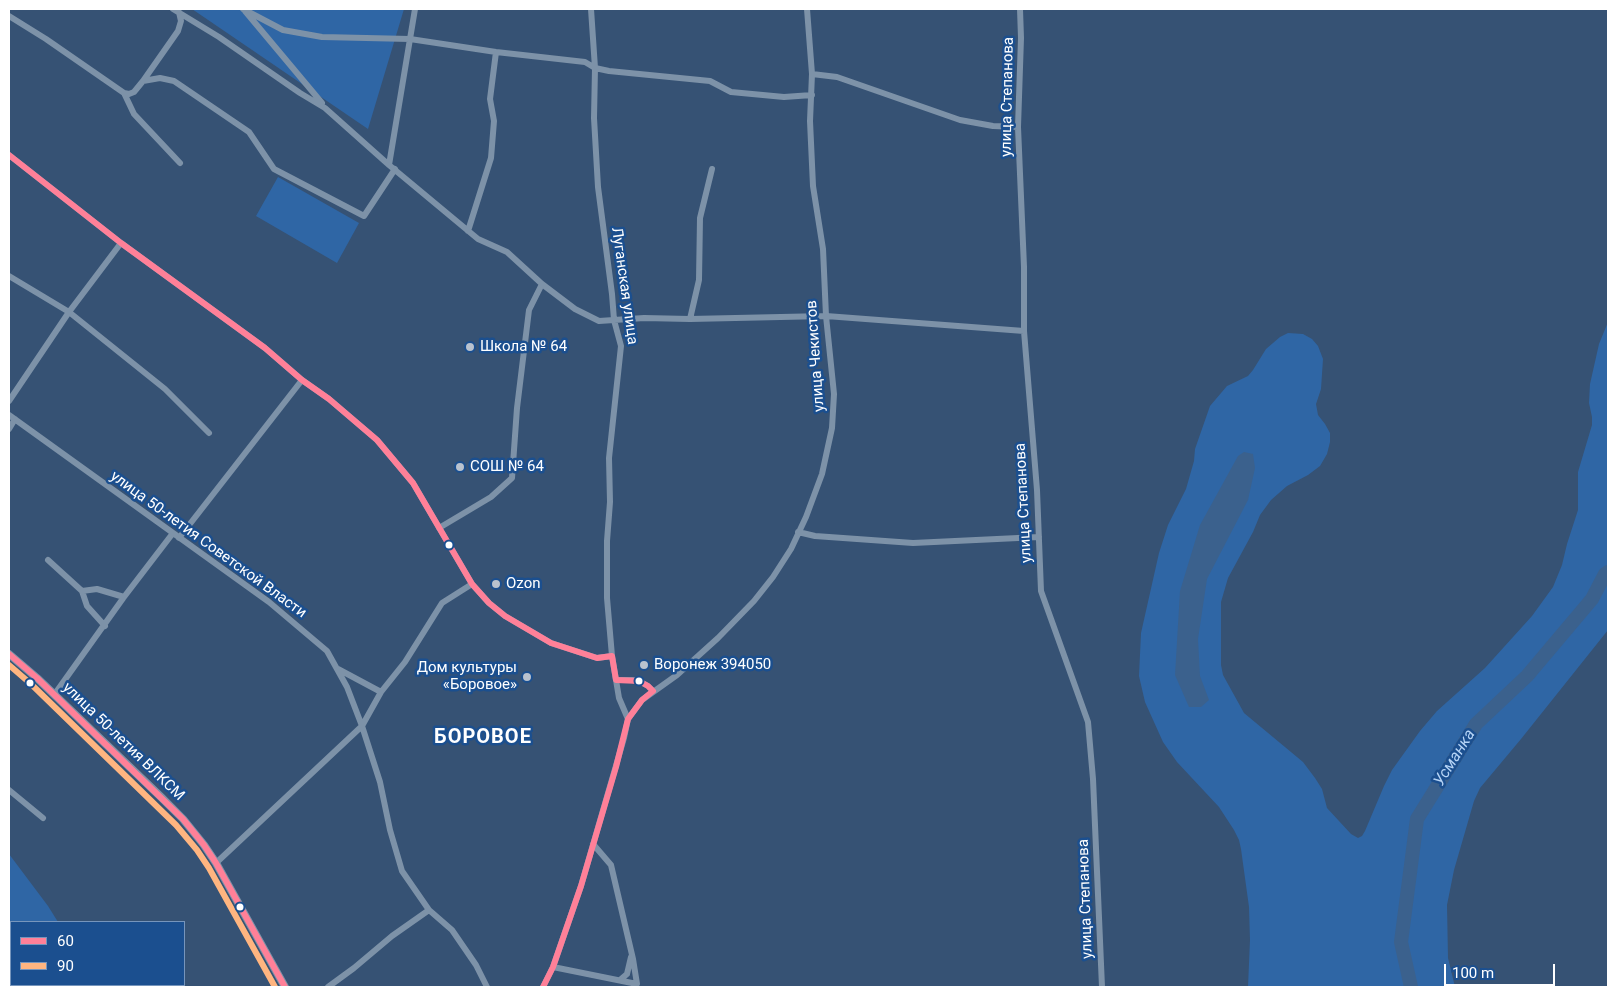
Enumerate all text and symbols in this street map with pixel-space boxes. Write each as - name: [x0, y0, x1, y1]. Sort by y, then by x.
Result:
- street label: улица Степанова: [998, 37, 1018, 157]
- street label: Луганская улица: [607, 226, 641, 346]
- street label: улица Чекистов: [803, 300, 829, 412]
- place label: Школа № 64: [480, 338, 567, 356]
- marker: Школа № 64: [464, 341, 476, 353]
- street label: улица Степанова: [1012, 443, 1036, 563]
- place label: СОШ № 64: [470, 458, 544, 476]
- marker: СОШ № 64: [454, 461, 466, 473]
- street label: улица 50-летия Советской Власти: [106, 468, 310, 622]
- unlabelled marker: [444, 540, 454, 550]
- place label: Ozon: [506, 575, 540, 593]
- marker: Ozon: [490, 578, 502, 590]
- place label: Воронеж 394050: [654, 656, 771, 674]
- place label: Дом культуры «Боровое»: [417, 659, 517, 694]
- marker: Воронеж 394050: [638, 659, 650, 671]
- marker: Дом культуры «Боровое»: [521, 671, 533, 683]
- unlabelled marker: [634, 676, 644, 686]
- unlabelled marker: [25, 678, 35, 688]
- street label: улица 50-летия ВЛКСМ: [58, 679, 188, 805]
- district label: БОРОВОЕ: [433, 726, 533, 750]
- water label: Усманка: [1430, 726, 1480, 790]
- street label: улица Степанова: [1075, 839, 1097, 959]
- unlabelled marker: [235, 902, 245, 912]
- legend: [10, 921, 185, 986]
- text: 60: [57, 932, 74, 950]
- scale bar: [1447, 954, 1558, 986]
- text: 90: [57, 957, 74, 975]
- text: 100 m: [1452, 964, 1494, 982]

